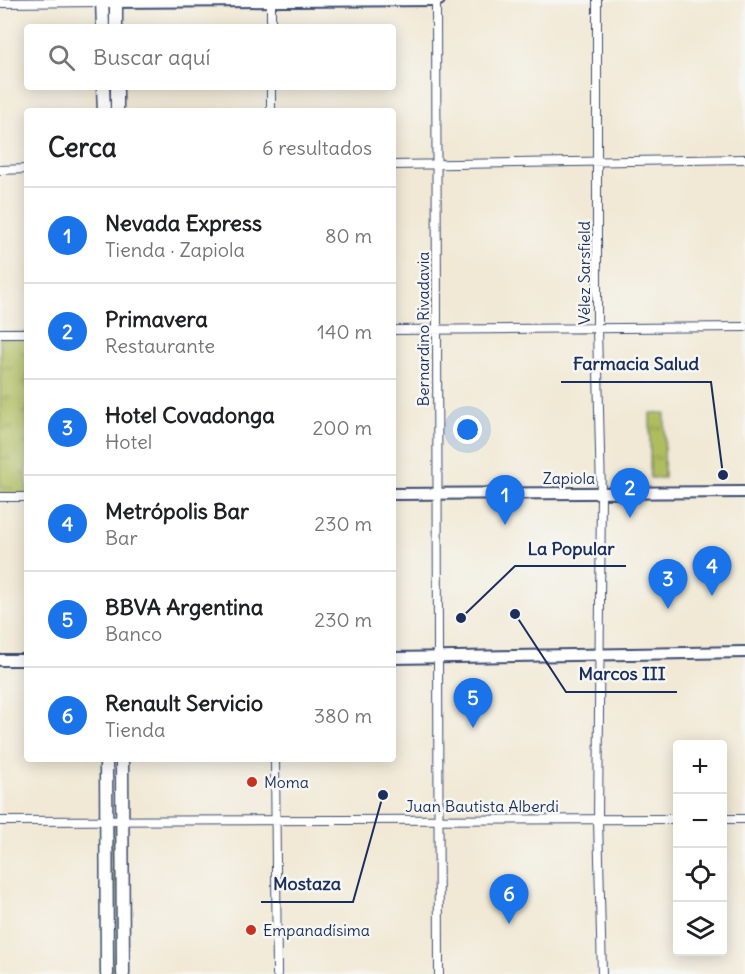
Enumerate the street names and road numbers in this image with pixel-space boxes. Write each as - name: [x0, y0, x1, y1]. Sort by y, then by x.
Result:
- street label: Vélez Sarsfield: [574, 221, 594, 325]
- street label: Bernardino Rivadavia: [413, 252, 433, 406]
- street label: Zapiola: [543, 468, 595, 488]
- street label: Juan Bautista Alberdi: [405, 796, 559, 816]

